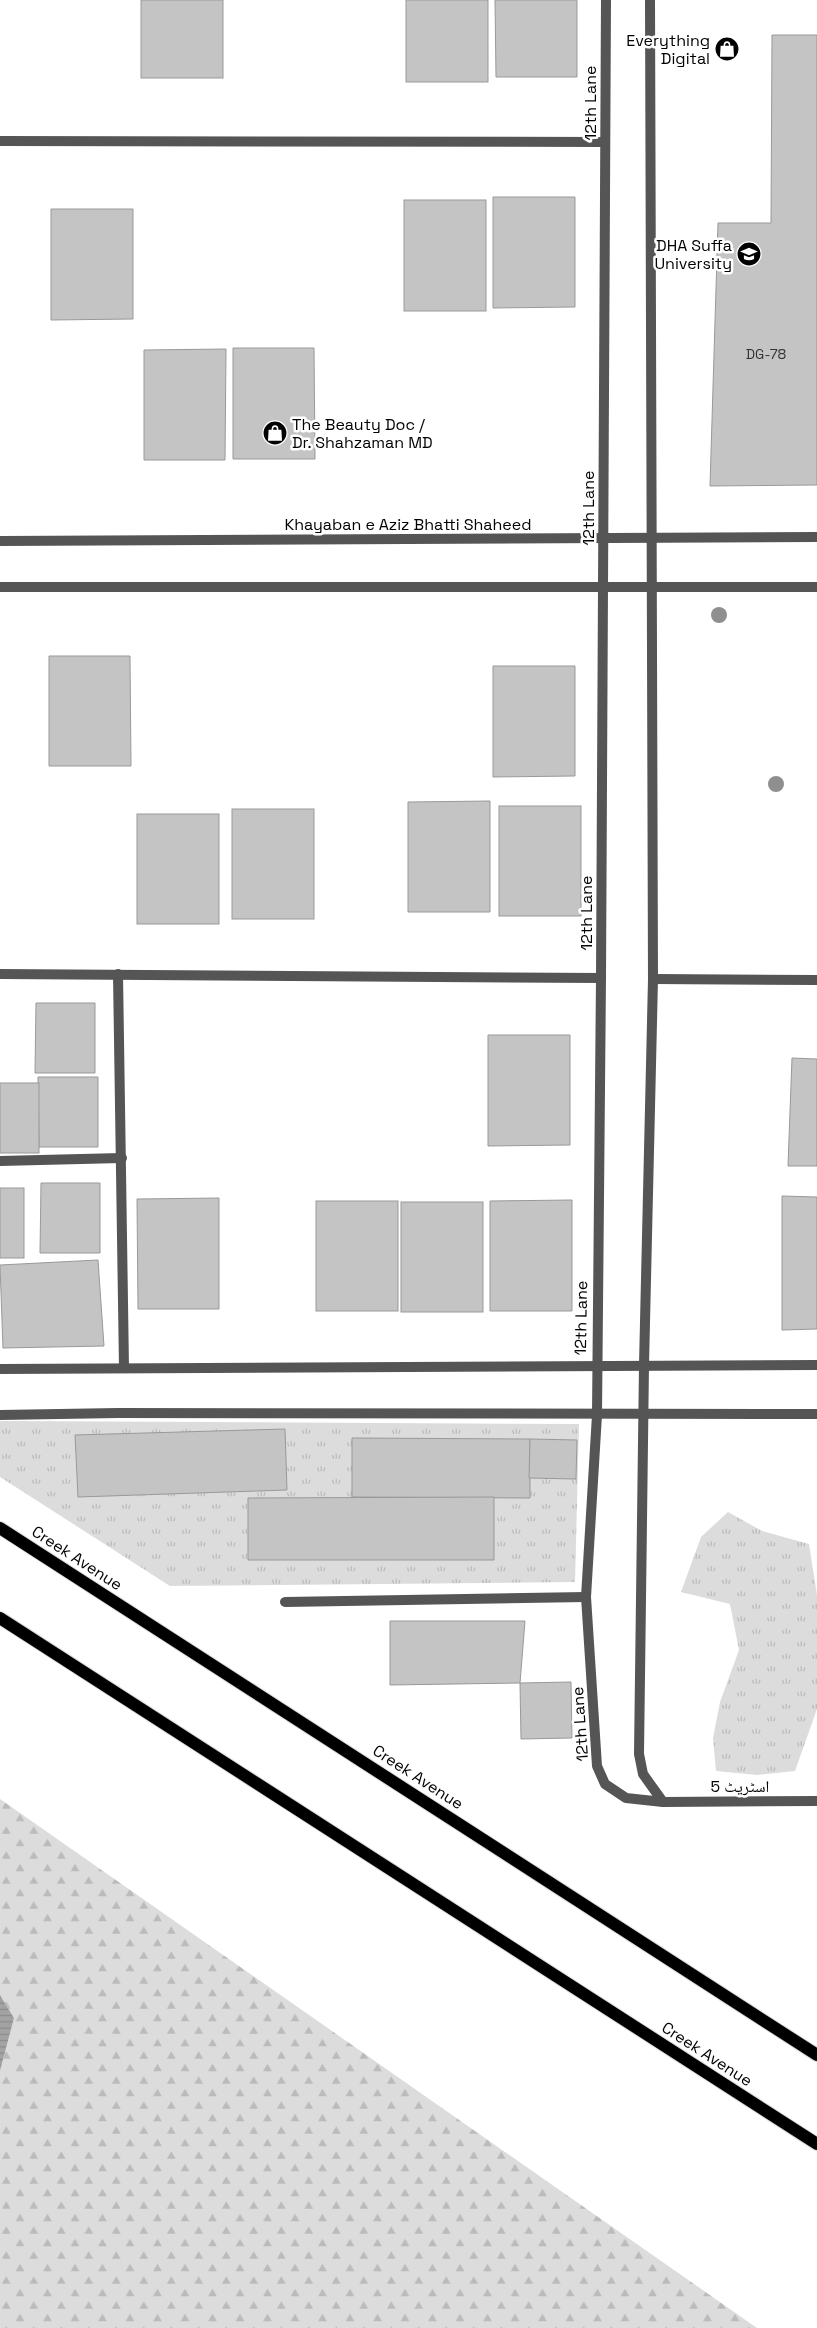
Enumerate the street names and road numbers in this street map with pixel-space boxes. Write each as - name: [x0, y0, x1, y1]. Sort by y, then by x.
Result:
- street label: 12th Lane: [580, 66, 601, 140]
- street label: 12th Lane: [578, 471, 599, 545]
- street label: Khayaban e Aziz Bhatti Shaheed: [284, 514, 532, 535]
- street label: 12th Lane: [576, 876, 597, 950]
- street label: 12th Lane: [570, 1280, 592, 1356]
- street label: Creek Avenue: [28, 1521, 126, 1595]
- street label: 12th Lane: [567, 1686, 593, 1762]
- street label: Creek Avenue: [369, 1740, 467, 1814]
- street label: اسٹریٹ 5: [711, 1776, 769, 1797]
- street label: Creek Avenue: [658, 2017, 756, 2091]

